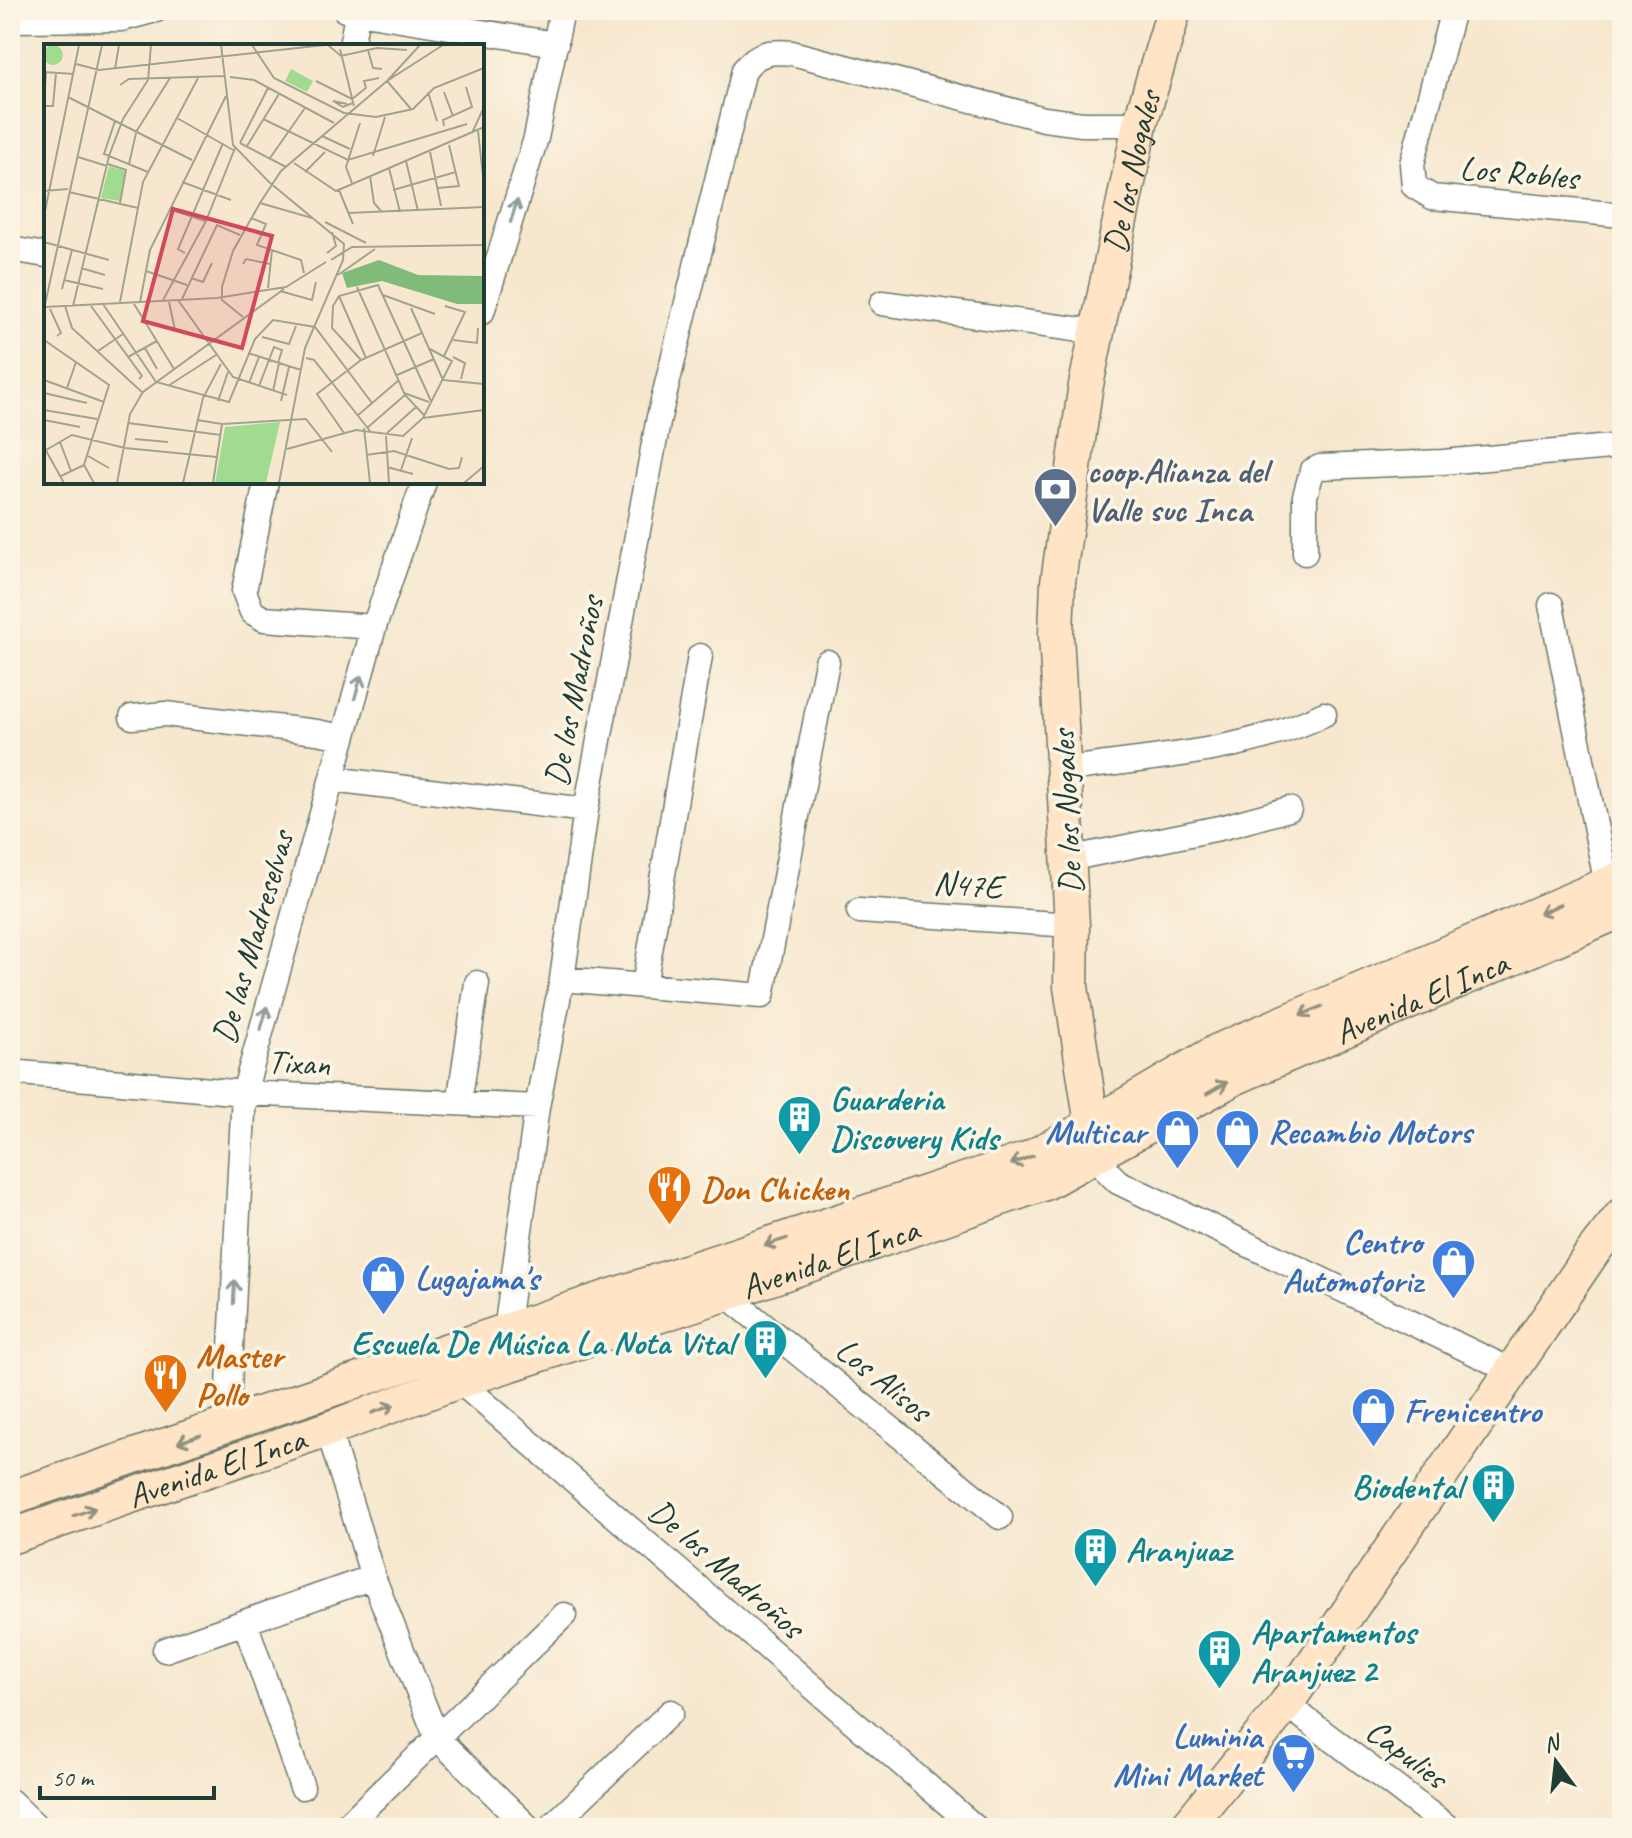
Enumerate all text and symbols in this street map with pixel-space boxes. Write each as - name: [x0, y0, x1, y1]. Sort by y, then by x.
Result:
- inset map: [44, 44, 484, 484]
- street label: De los Nogales: [1093, 83, 1171, 257]
- street label: Los Robles: [1458, 146, 1583, 199]
- one-way arrow: [507, 198, 522, 223]
- place label: coop.Alianza del Valle suc Inca: [1087, 449, 1273, 531]
- bank icon: coop.Alianza del Valle suc Inca: [1032, 466, 1080, 529]
- street label: De los Madroños: [534, 590, 614, 789]
- one-way arrow: [351, 674, 366, 700]
- street label: De los Nogales: [1041, 726, 1092, 895]
- street label: De las Madreselvas: [202, 824, 304, 1048]
- street label: N47E: [932, 861, 1008, 909]
- one-way arrow: [1538, 903, 1563, 918]
- street label: Avenida El Inca: [1328, 940, 1517, 1054]
- one-way arrow: [257, 1005, 272, 1031]
- one-way arrow: [1299, 1005, 1324, 1020]
- street label: Tixan: [267, 1039, 332, 1086]
- place label: Guarderia Discovery Kids: [830, 1077, 1001, 1159]
- one-way arrow: [1205, 1080, 1228, 1096]
- building icon: Guarderia Discovery Kids: [775, 1094, 823, 1157]
- shop icon: Multicar: [1153, 1107, 1201, 1170]
- shop icon: Recambio Motors: [1213, 1107, 1261, 1170]
- place label: Multicar: [1045, 1110, 1150, 1153]
- place label: Recambio Motors: [1268, 1110, 1475, 1153]
- one-way arrow: [1010, 1154, 1035, 1168]
- restaurant icon: Don Chicken: [646, 1164, 694, 1227]
- place label: Don Chicken: [701, 1167, 851, 1210]
- street label: Avenida El Inca: [735, 1207, 926, 1309]
- place label: Centro Automotoriz: [1283, 1220, 1426, 1302]
- one-way arrow: [763, 1236, 788, 1251]
- shop icon: Centro Automotoriz: [1429, 1237, 1477, 1300]
- shop icon: Lugajama's: [360, 1253, 408, 1316]
- place label: Lugajama's: [415, 1256, 542, 1299]
- one-way arrow: [226, 1279, 241, 1306]
- building icon: Escuela De Música La Nota Vital: [741, 1318, 789, 1381]
- place label: Escuela De Música La Nota Vital: [351, 1321, 740, 1364]
- street label: Los Alisos: [827, 1328, 943, 1433]
- place label: Master Pollo: [196, 1334, 286, 1416]
- restaurant icon: Master Pollo: [141, 1351, 189, 1414]
- shop icon: Frenicentro: [1349, 1386, 1397, 1449]
- place label: Frenicentro: [1404, 1389, 1544, 1432]
- one-way arrow: [370, 1401, 395, 1415]
- street label: Avenida El Inca: [122, 1417, 313, 1517]
- one-way arrow: [176, 1432, 201, 1447]
- building icon: Biodental: [1469, 1462, 1517, 1525]
- place label: Biodental: [1352, 1465, 1469, 1508]
- street label: De los Madroños: [640, 1489, 816, 1650]
- one-way arrow: [71, 1503, 96, 1518]
- building icon: Aranjuaz: [1071, 1525, 1119, 1588]
- place label: Aranjuaz: [1126, 1528, 1234, 1571]
- place label: Apartamentos Aranjuez 2: [1251, 1610, 1419, 1692]
- building icon: Apartamentos Aranjuez 2: [1196, 1627, 1244, 1690]
- street label: Capulies: [1357, 1709, 1459, 1800]
- place label: Luminia Mini Market: [1113, 1714, 1266, 1796]
- north arrow: [1516, 1722, 1596, 1802]
- text: N: [1541, 1727, 1565, 1759]
- supermarket icon: Luminia Mini Market: [1269, 1731, 1317, 1794]
- scale bar: [40, 1750, 214, 1800]
- text: 50 m: [52, 1763, 95, 1793]

